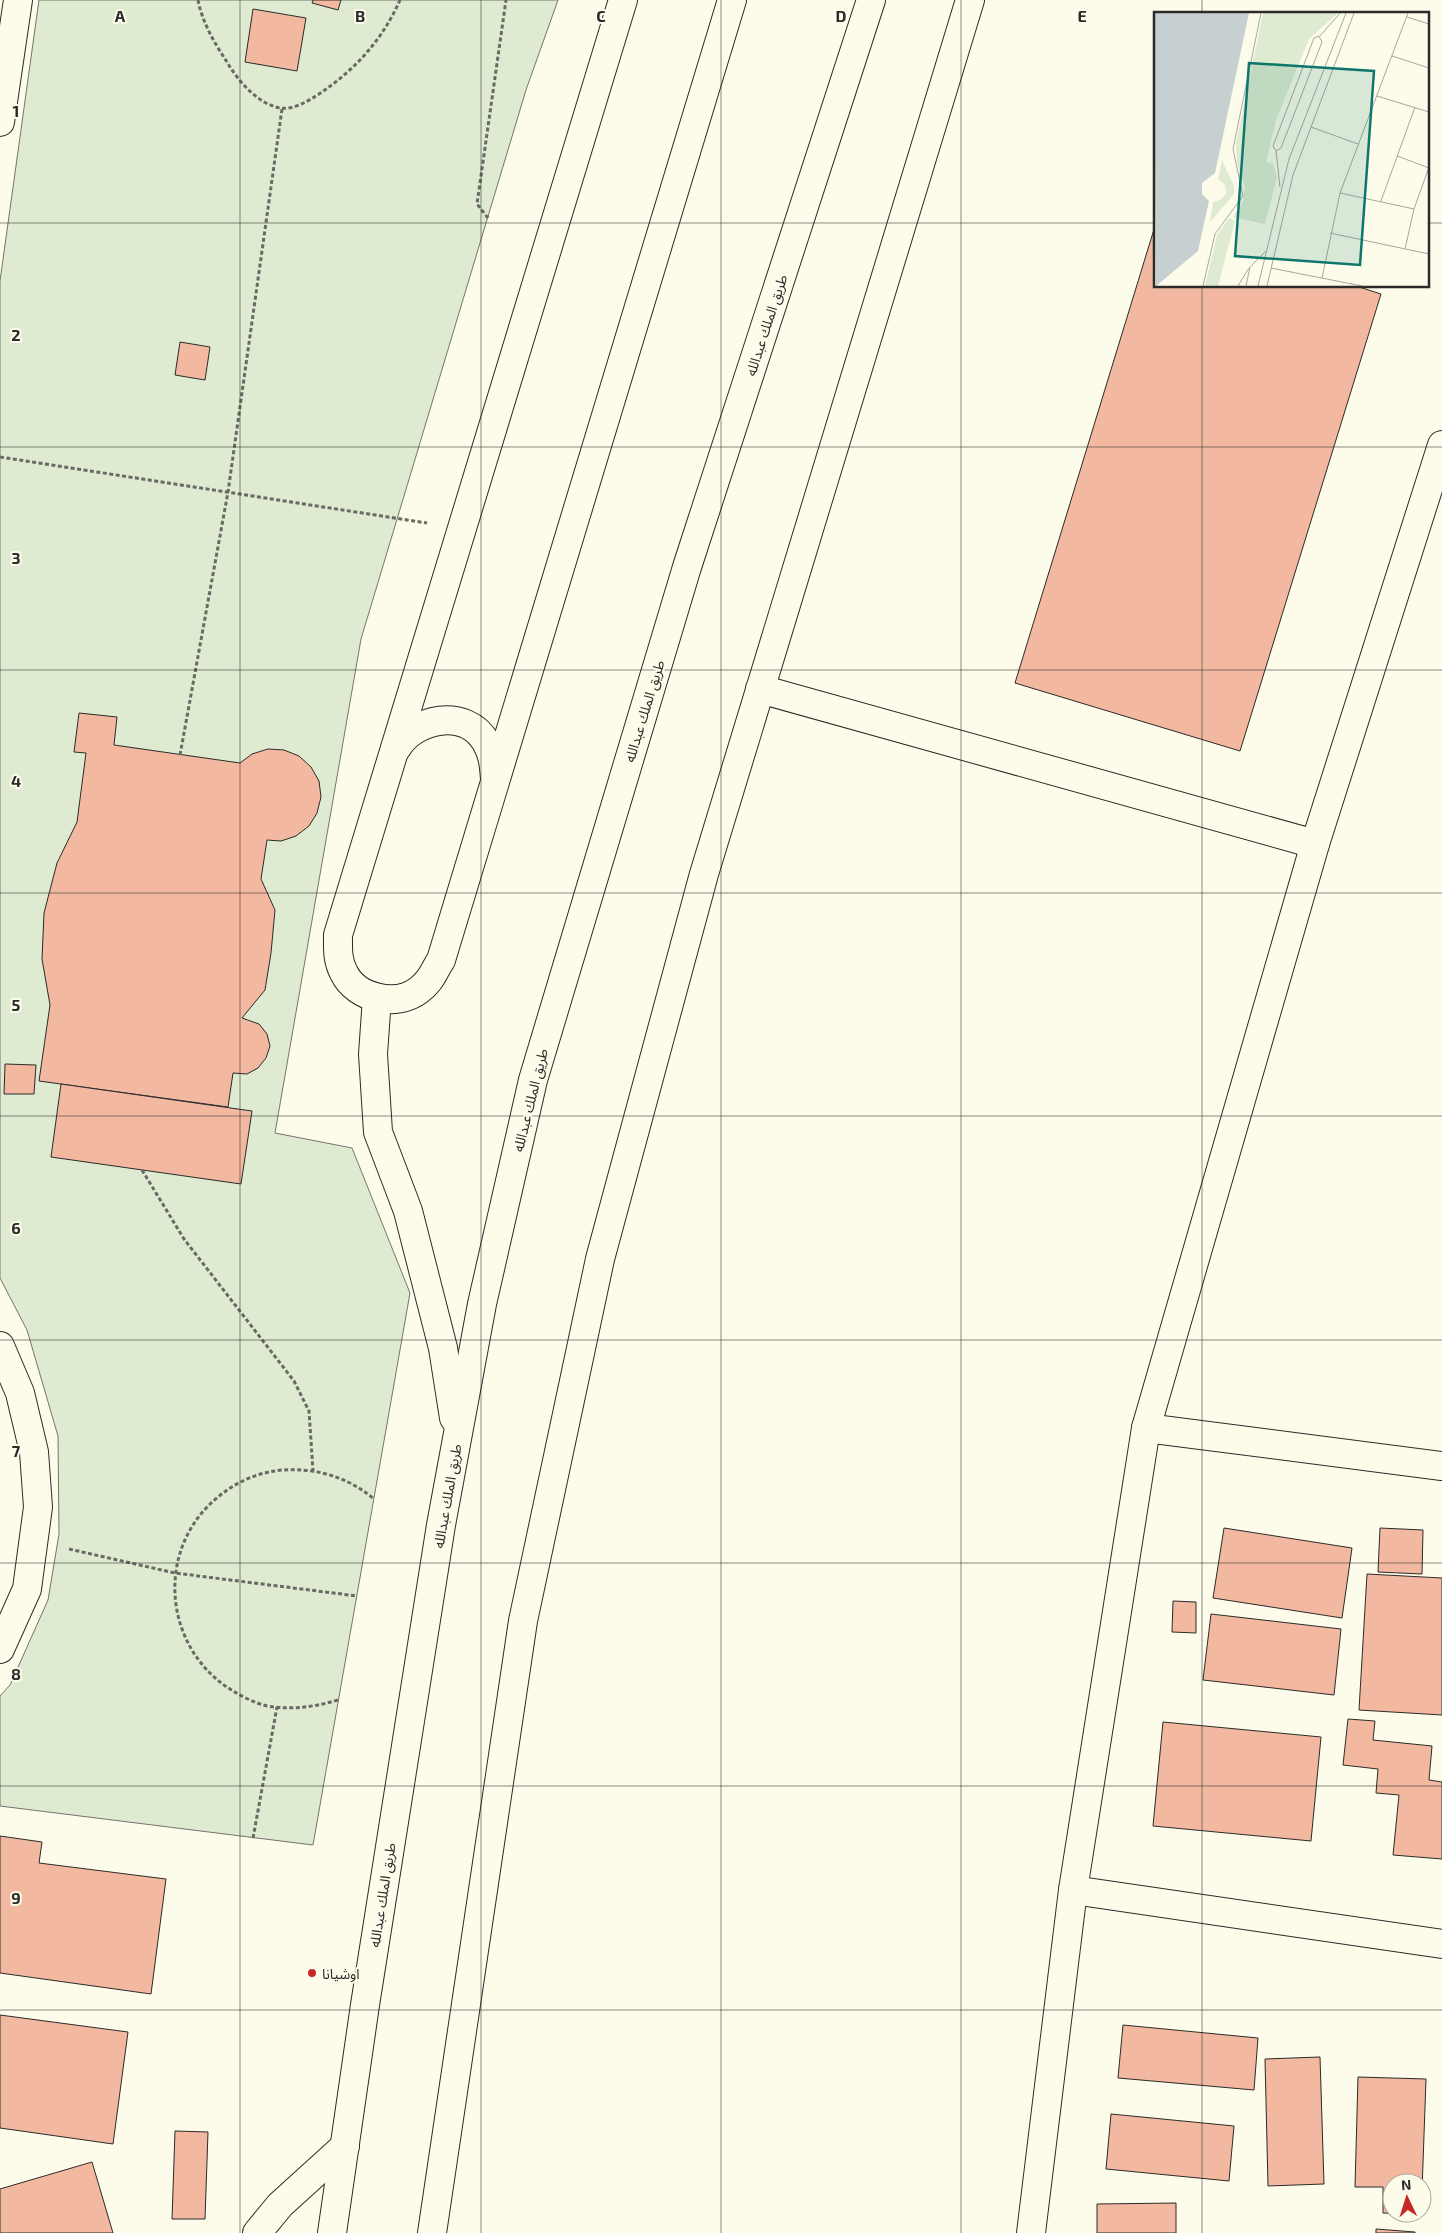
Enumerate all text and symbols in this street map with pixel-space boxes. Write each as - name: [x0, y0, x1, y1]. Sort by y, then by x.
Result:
- text: A: [115, 6, 126, 25]
- text: B: [355, 6, 365, 25]
- text: C: [596, 6, 606, 25]
- text: D: [836, 6, 847, 25]
- text: E: [1077, 6, 1087, 25]
- inset map: [1154, 12, 1430, 288]
- text: 1: [13, 101, 19, 120]
- street label: طريق الملك عبدالله: [742, 272, 792, 379]
- text: 2: [11, 325, 21, 344]
- text: 3: [11, 548, 21, 567]
- street label: طريق الملك عبدالله: [620, 658, 670, 765]
- text: 4: [11, 771, 21, 790]
- text: 5: [12, 995, 21, 1014]
- street label: طريق الملك عبدالله: [509, 1047, 553, 1154]
- text: 6: [11, 1218, 21, 1237]
- text: 7: [12, 1441, 21, 1460]
- street label: طريق الملك عبدالله: [429, 1442, 467, 1550]
- text: 8: [11, 1664, 21, 1683]
- street label: طريق الملك عبدالله: [365, 1841, 401, 1949]
- text: 9: [11, 1888, 21, 1907]
- place label: اوشيانا: [322, 1965, 360, 1983]
- marker: اوشيانا: [306, 1967, 318, 1979]
- north arrow: [1382, 2173, 1432, 2223]
- text: N: [1400, 2176, 1412, 2193]

